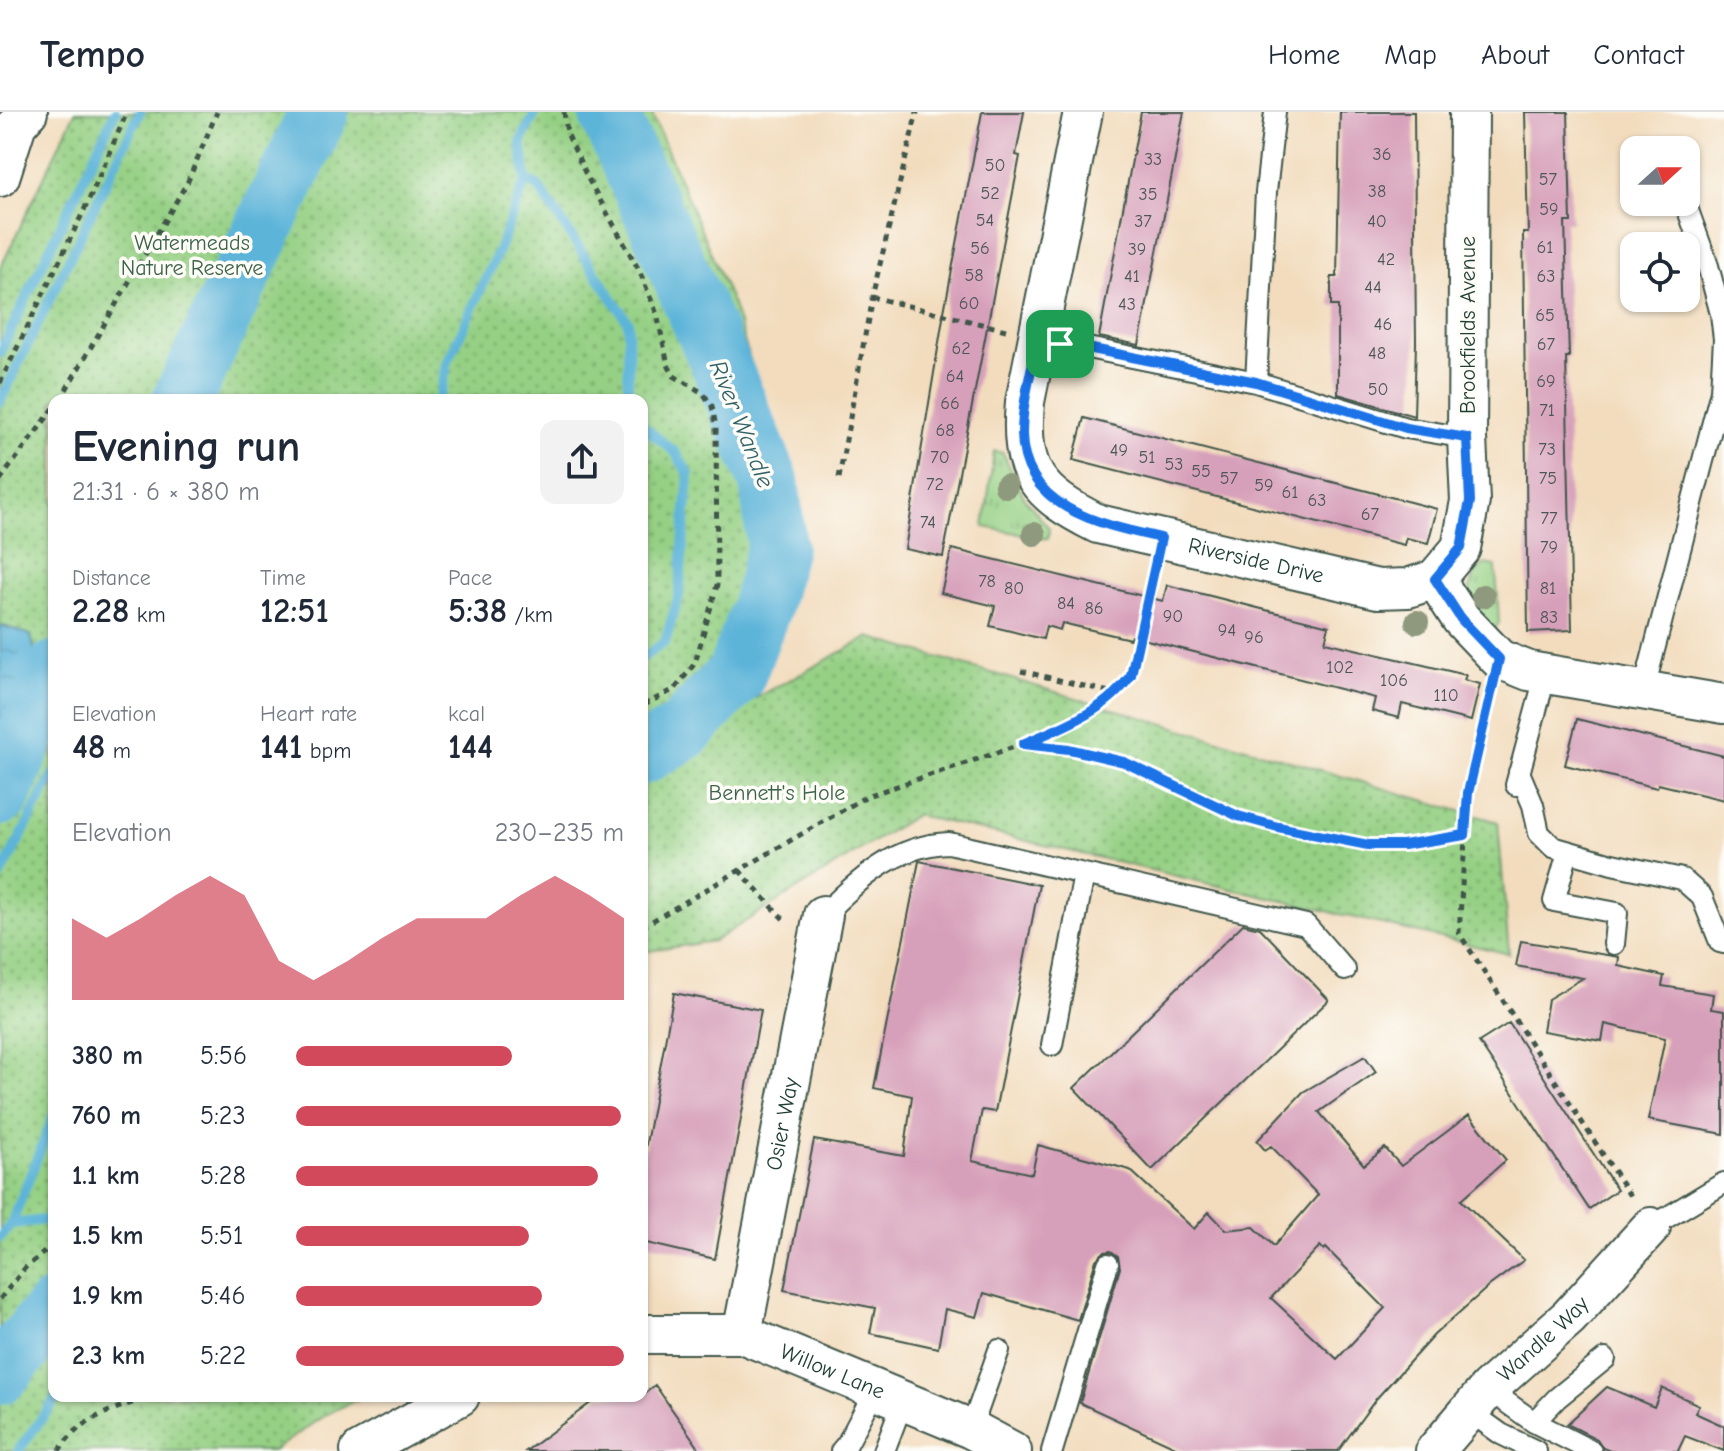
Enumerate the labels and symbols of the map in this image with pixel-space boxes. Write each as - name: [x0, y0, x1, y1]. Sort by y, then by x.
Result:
- north arrow: [1620, 136, 1700, 216]
- house number: 36: [1373, 144, 1391, 165]
- house number: 33: [1144, 149, 1162, 170]
- house number: 50: [985, 155, 1005, 176]
- house number: 57: [1539, 169, 1558, 190]
- house number: 38: [1368, 181, 1386, 202]
- house number: 52: [980, 183, 1000, 204]
- house number: 35: [1139, 184, 1157, 205]
- house number: 59: [1539, 199, 1559, 220]
- house number: 54: [976, 210, 994, 231]
- house number: 37: [1134, 211, 1152, 232]
- house number: 40: [1367, 211, 1387, 232]
- park label: Watermeads Nature Reserve: [121, 230, 263, 281]
- street label: Brookfields Avenue: [1455, 236, 1481, 414]
- house number: 61: [1537, 237, 1553, 258]
- house number: 56: [970, 238, 990, 259]
- house number: 39: [1128, 239, 1146, 260]
- house number: 42: [1377, 249, 1395, 270]
- house number: 58: [964, 265, 984, 286]
- house number: 41: [1124, 266, 1140, 287]
- house number: 63: [1537, 266, 1555, 287]
- house number: 44: [1364, 277, 1382, 298]
- house number: 60: [959, 293, 979, 314]
- house number: 43: [1118, 294, 1136, 315]
- house number: 65: [1535, 305, 1555, 326]
- pin: [1026, 310, 1094, 378]
- house number: 46: [1374, 314, 1392, 335]
- house number: 67: [1537, 334, 1556, 355]
- house number: 62: [951, 338, 971, 359]
- house number: 48: [1368, 343, 1386, 364]
- water label: River Wandle: [704, 356, 780, 492]
- house number: 64: [946, 366, 964, 387]
- house number: 69: [1536, 371, 1556, 392]
- house number: 50: [1368, 379, 1388, 400]
- house number: 66: [940, 393, 960, 414]
- house number: 71: [1539, 400, 1555, 421]
- house number: 68: [935, 420, 955, 441]
- house number: 73: [1538, 439, 1556, 460]
- house number: 49: [1110, 440, 1128, 461]
- house number: 70: [930, 447, 950, 468]
- house number: 51: [1139, 447, 1155, 468]
- house number: 53: [1165, 454, 1183, 475]
- house number: 55: [1191, 461, 1211, 482]
- house number: 57: [1220, 468, 1239, 489]
- house number: 75: [1539, 468, 1557, 489]
- house number: 72: [926, 474, 944, 495]
- house number: 59: [1254, 475, 1274, 496]
- house number: 61: [1282, 482, 1298, 503]
- house number: 63: [1308, 490, 1326, 511]
- house number: 67: [1361, 504, 1380, 525]
- house number: 77: [1540, 508, 1558, 529]
- house number: 74: [920, 512, 936, 533]
- street label: Riverside Drive: [1186, 532, 1326, 589]
- house number: 79: [1540, 537, 1558, 558]
- house number: 78: [978, 571, 996, 592]
- house number: 80: [1004, 578, 1024, 599]
- house number: 81: [1540, 578, 1556, 599]
- house number: 84: [1057, 593, 1075, 614]
- house number: 86: [1084, 598, 1104, 619]
- house number: 90: [1163, 606, 1183, 627]
- house number: 83: [1540, 607, 1558, 628]
- house number: 94: [1218, 620, 1236, 641]
- house number: 96: [1244, 627, 1264, 648]
- house number: 102: [1326, 657, 1354, 678]
- house number: 106: [1380, 670, 1408, 691]
- house number: 110: [1433, 685, 1459, 706]
- park label: Bennett's Hole: [709, 780, 845, 806]
- street label: Osier Way: [761, 1075, 804, 1173]
- street label: Wandle Way: [1492, 1291, 1595, 1387]
- street label: Willow Lane: [776, 1338, 889, 1405]

